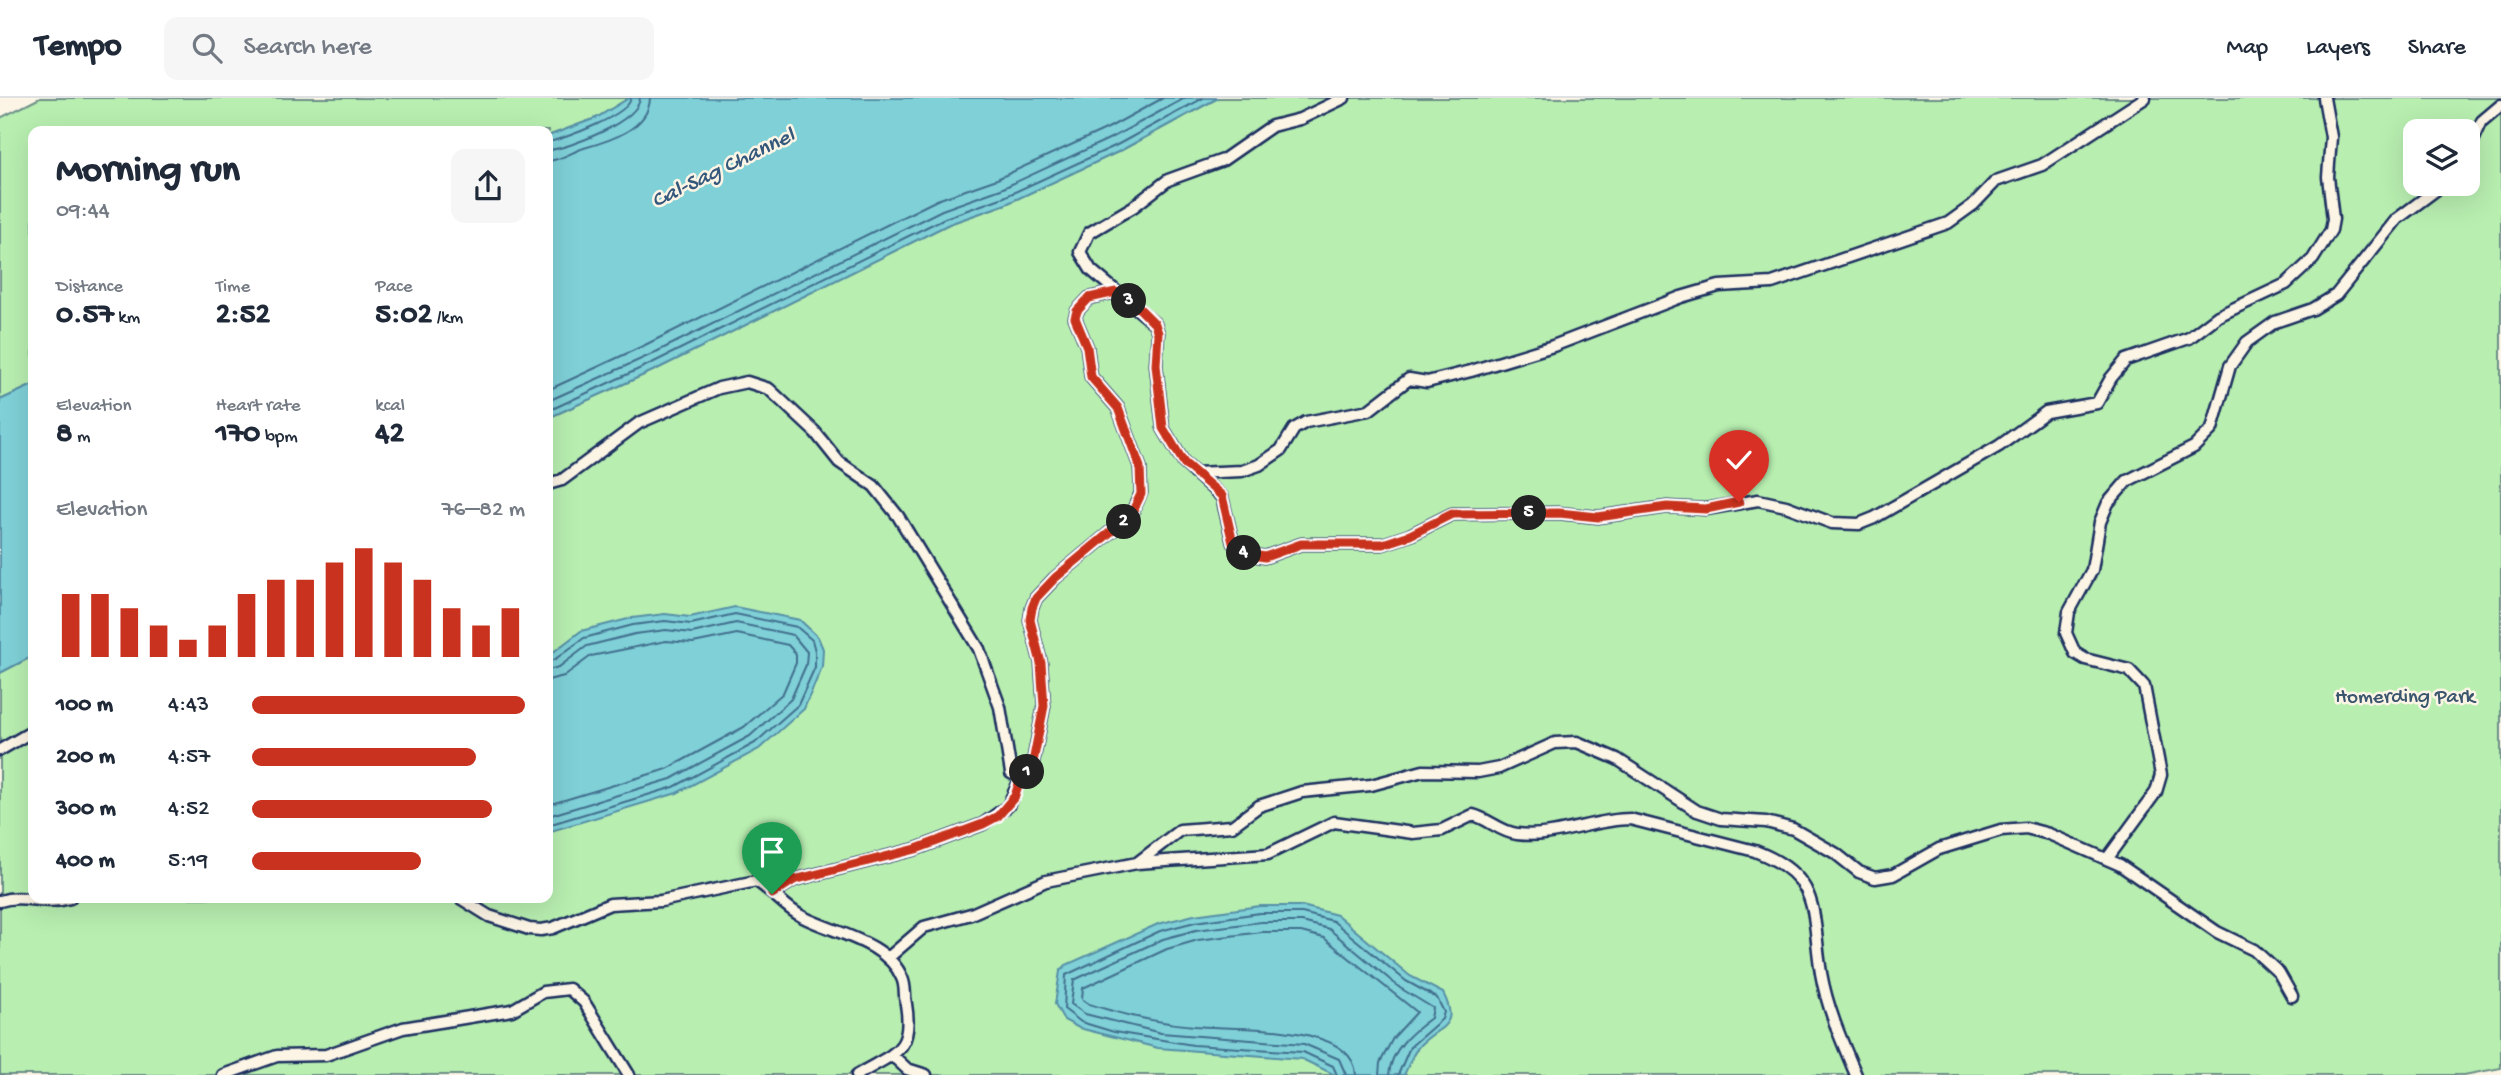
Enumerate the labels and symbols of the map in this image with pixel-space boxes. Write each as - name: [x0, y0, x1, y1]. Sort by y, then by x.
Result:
- water label: Cal-Sag Channel: [648, 122, 801, 215]
- pin: 3: [1112, 284, 1146, 318]
- pin: [1709, 430, 1769, 502]
- pin: 5: [1512, 496, 1546, 530]
- pin: 2: [1106, 504, 1142, 540]
- pin: 4: [1226, 536, 1262, 570]
- park label: Homerding Park: [2335, 686, 2478, 711]
- pin: 1: [1010, 754, 1044, 790]
- pin: [742, 822, 802, 894]

